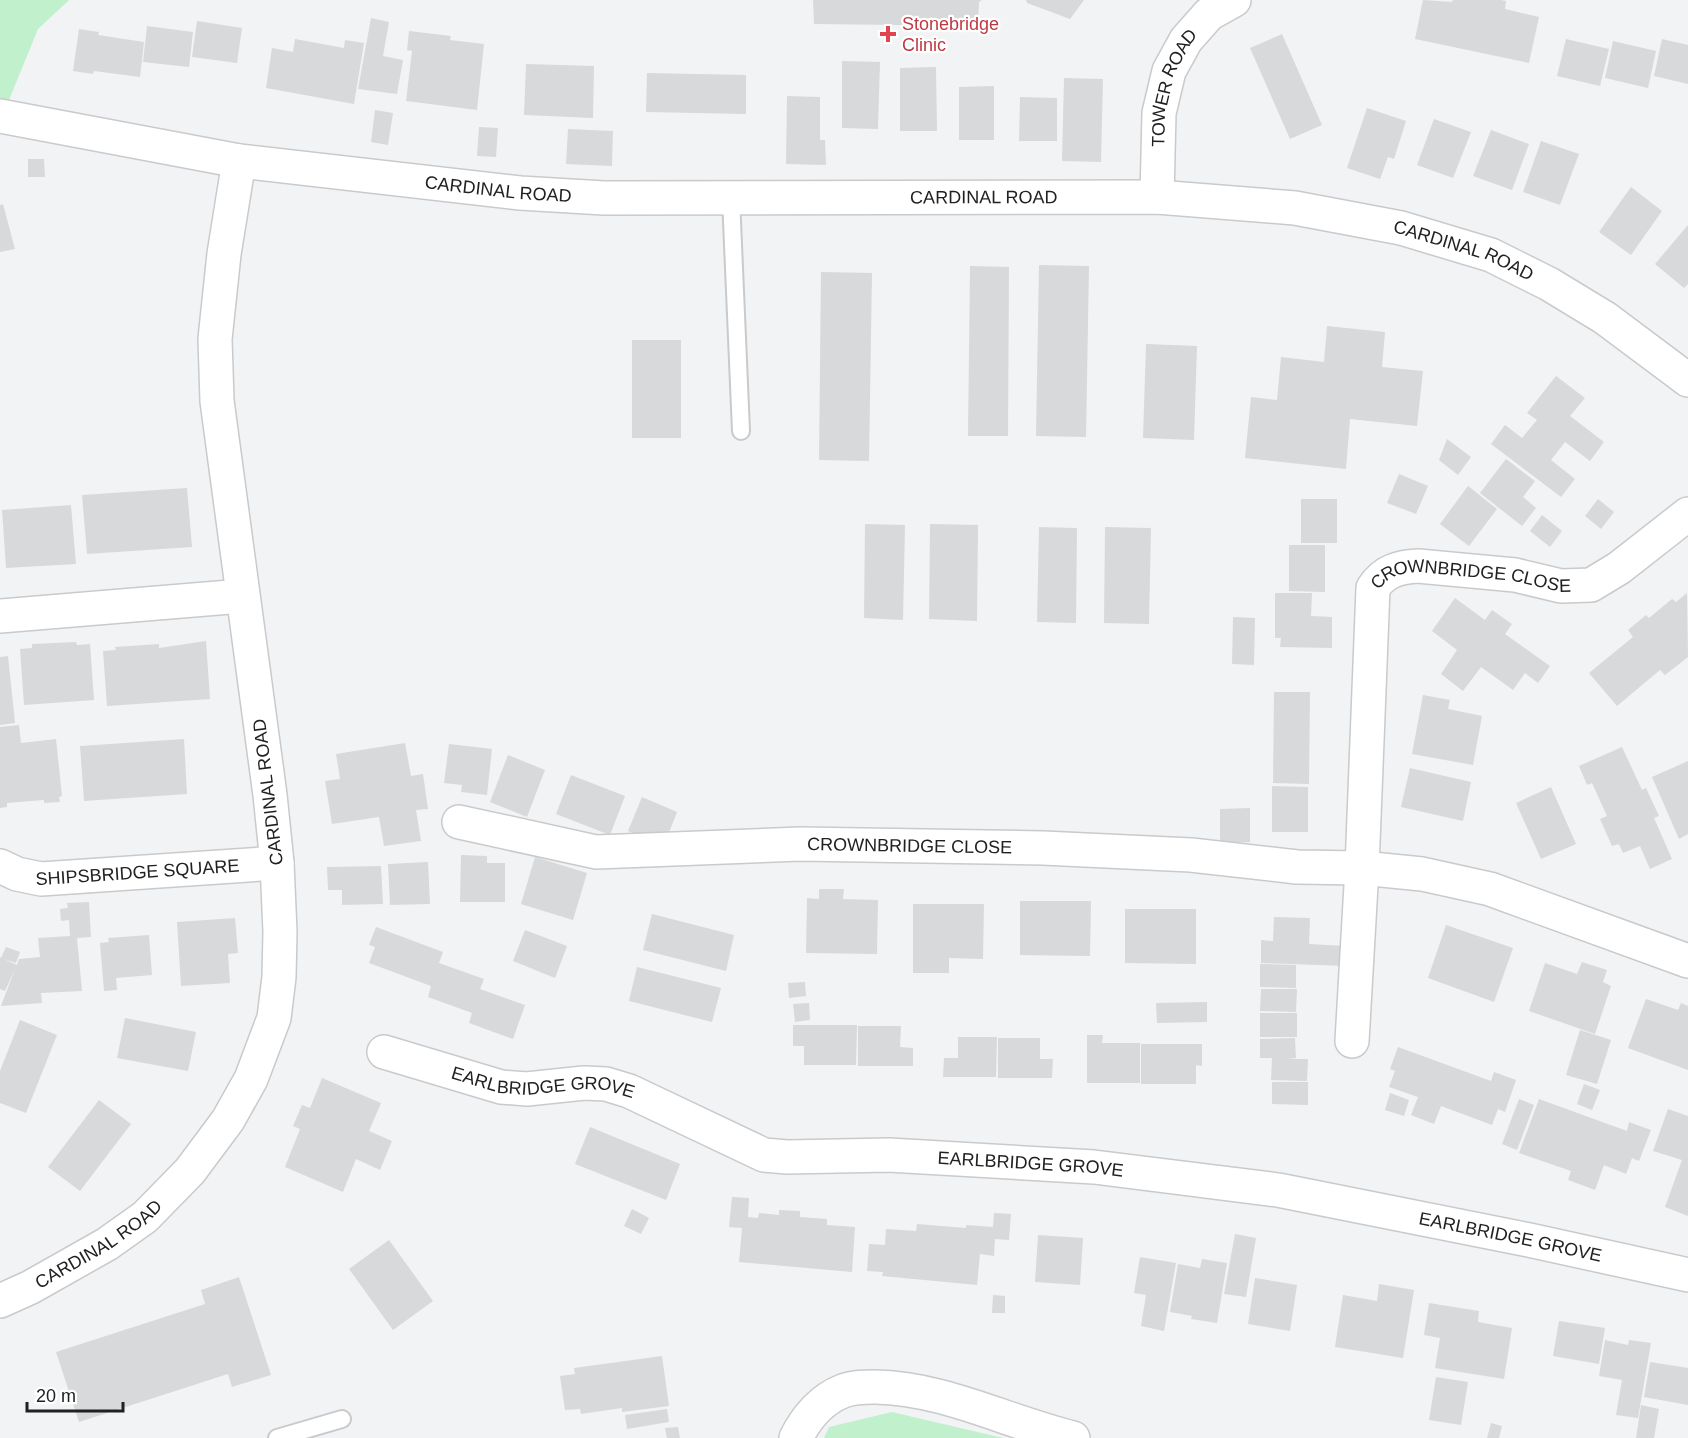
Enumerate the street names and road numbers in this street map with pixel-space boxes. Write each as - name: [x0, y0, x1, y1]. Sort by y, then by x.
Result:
- street label: TOWER ROAD: [1148, 25, 1201, 147]
- street label: CARDINAL ROAD: [424, 172, 572, 206]
- street label: CARDINAL ROAD: [910, 187, 1058, 207]
- street label: CARDINAL ROAD: [1392, 217, 1537, 285]
- street label: CROWNBRIDGE CLOSE: [1366, 556, 1571, 596]
- street label: CARDINAL ROAD: [249, 718, 287, 866]
- street label: CROWNBRIDGE CLOSE: [807, 834, 1012, 857]
- street label: SHIPSBRIDGE SQUARE: [35, 856, 240, 889]
- street label: EARLBRIDGE GROVE: [449, 1063, 637, 1102]
- street label: EARLBRIDGE GROVE: [937, 1148, 1125, 1181]
- street label: CARDINAL ROAD: [32, 1196, 166, 1293]
- street label: EARLBRIDGE GROVE: [1417, 1208, 1604, 1266]

